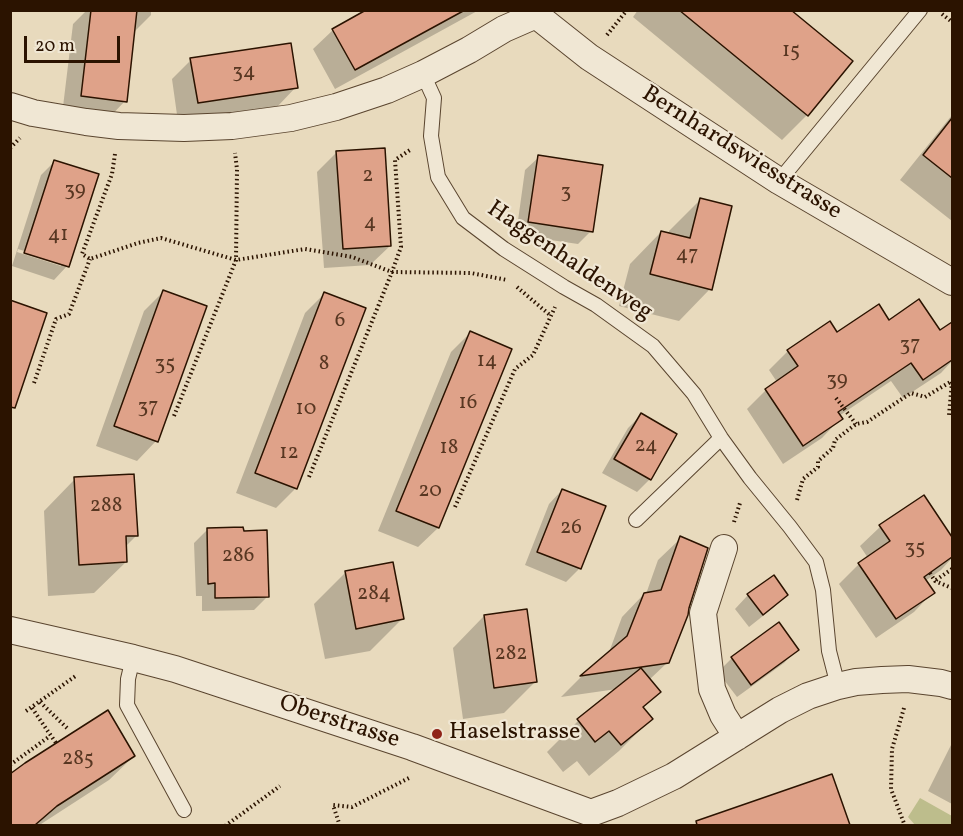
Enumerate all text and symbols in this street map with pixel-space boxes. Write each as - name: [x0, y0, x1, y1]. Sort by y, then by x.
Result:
- scale bar: [27, 24, 123, 62]
- text: 20 m: [35, 34, 75, 59]
- house number: 15: [782, 39, 800, 65]
- house number: 34: [232, 60, 256, 86]
- street label: Bernhardswiesstrasse: [636, 81, 846, 227]
- house number: 2: [362, 164, 374, 190]
- house number: 39: [64, 178, 86, 204]
- house number: 3: [561, 180, 571, 206]
- street label: Haggenhaldenweg: [481, 196, 657, 328]
- house number: 4: [364, 211, 376, 237]
- house number: 41: [48, 223, 68, 249]
- house number: 47: [676, 243, 698, 269]
- house number: 6: [335, 309, 345, 335]
- house number: 37: [900, 333, 920, 359]
- house number: 14: [477, 349, 497, 375]
- house number: 35: [155, 352, 175, 378]
- house number: 8: [319, 352, 329, 378]
- house number: 39: [826, 368, 848, 394]
- house number: 16: [459, 391, 477, 417]
- house number: 37: [138, 395, 158, 421]
- house number: 10: [296, 397, 316, 423]
- house number: 24: [634, 434, 658, 460]
- house number: 18: [440, 436, 458, 462]
- house number: 12: [279, 441, 299, 467]
- house number: 20: [418, 479, 442, 505]
- house number: 288: [90, 494, 122, 520]
- house number: 26: [560, 516, 582, 542]
- house number: 35: [905, 536, 925, 562]
- house number: 286: [222, 544, 254, 570]
- house number: 284: [357, 582, 391, 608]
- house number: 282: [494, 642, 528, 668]
- street label: Oberstrasse: [275, 690, 403, 756]
- place label: Haselstrasse: [449, 720, 580, 748]
- marker: Haselstrasse: [430, 727, 444, 741]
- house number: 285: [62, 747, 94, 773]

